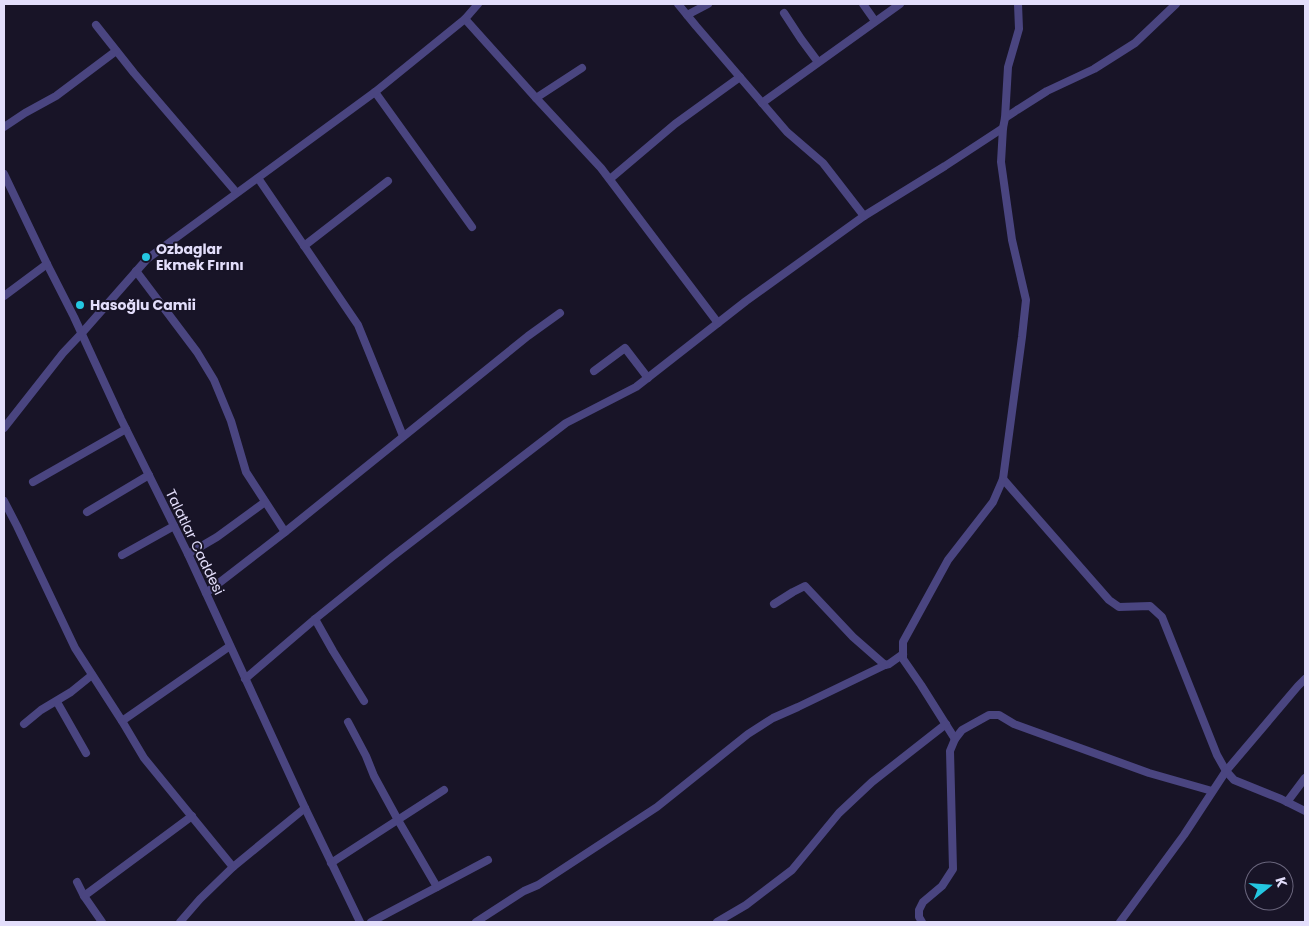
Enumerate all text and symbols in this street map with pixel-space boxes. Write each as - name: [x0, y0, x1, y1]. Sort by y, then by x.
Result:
- place label: Ozbaglar Ekmek Fırını: [156, 239, 244, 275]
- marker: Ozbaglar Ekmek Fırını: [140, 251, 152, 263]
- place label: Hasoğlu Camii: [90, 295, 196, 315]
- marker: Hasoğlu Camii: [74, 299, 86, 311]
- street label: Talatlar Caddesi: [161, 486, 229, 598]
- north arrow: [1244, 861, 1294, 911]
- text: K: [1270, 875, 1292, 890]

